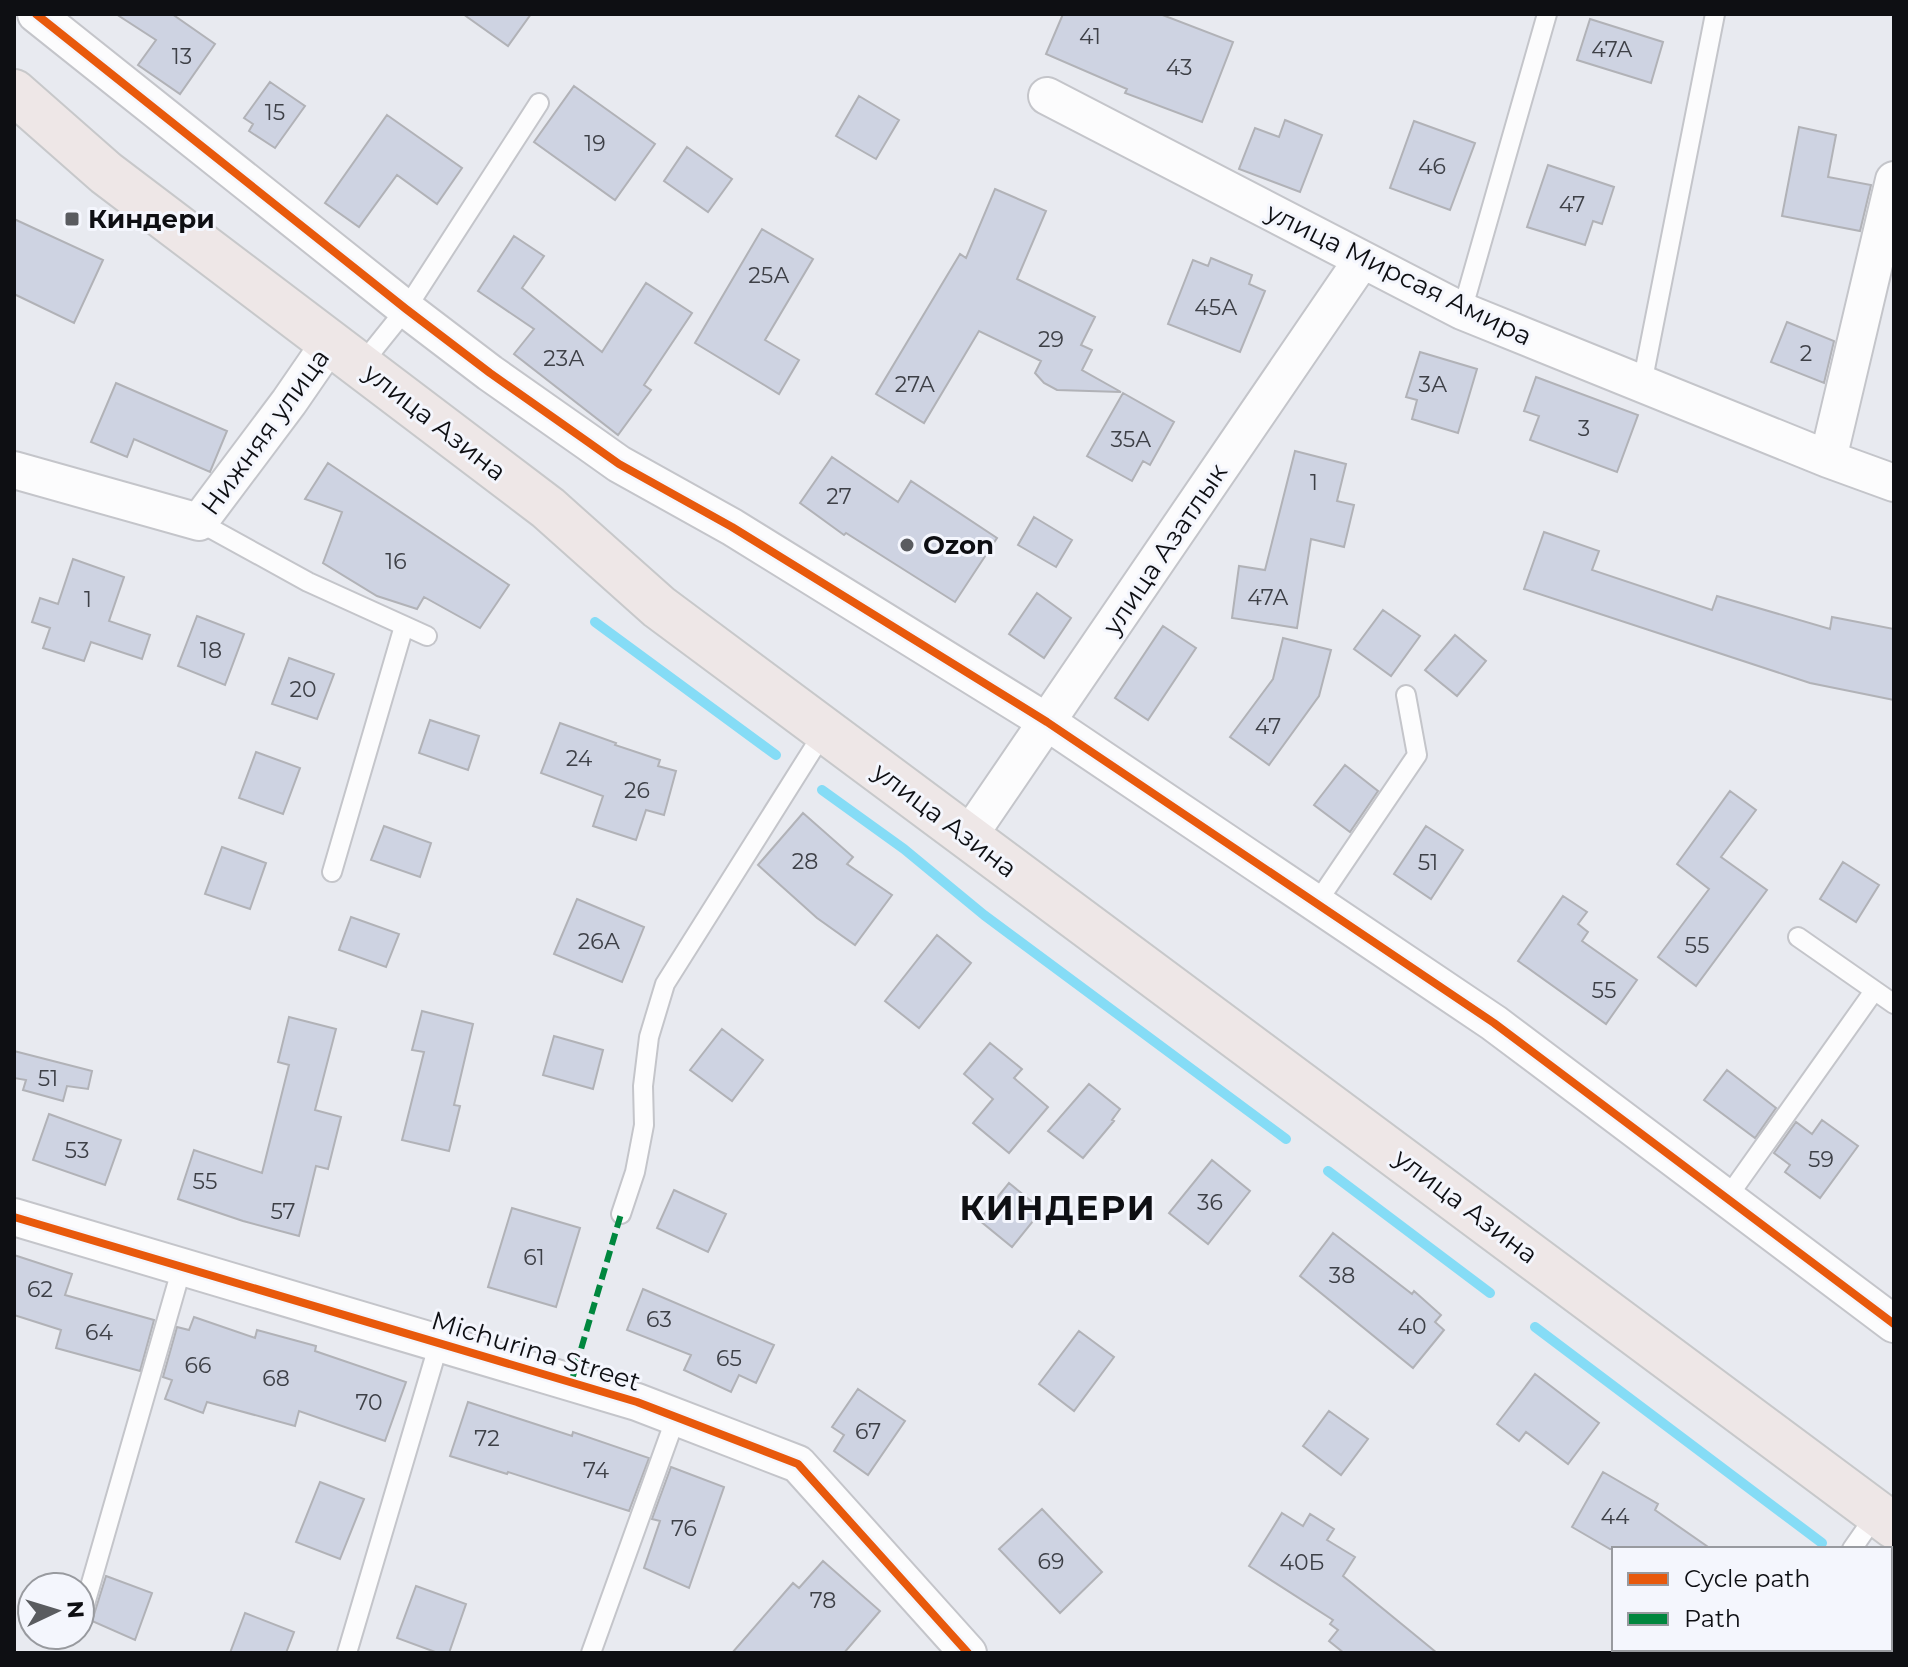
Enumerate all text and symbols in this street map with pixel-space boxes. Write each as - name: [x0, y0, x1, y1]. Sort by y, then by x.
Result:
- house number: 41: [1079, 23, 1101, 50]
- house number: 47А: [1591, 36, 1633, 63]
- house number: 13: [172, 43, 192, 70]
- house number: 43: [1166, 54, 1192, 81]
- house number: 15: [265, 99, 285, 126]
- house number: 19: [584, 130, 606, 157]
- house number: 46: [1418, 153, 1446, 180]
- house number: 47: [1559, 191, 1585, 218]
- street label: улица Мирсая Амира: [1260, 195, 1537, 352]
- place label: Киндери: [88, 203, 215, 235]
- marker: Киндери: [63, 210, 81, 228]
- house number: 25А: [748, 262, 790, 289]
- house number: 45А: [1194, 294, 1238, 321]
- house number: 29: [1038, 326, 1064, 353]
- house number: 2: [1800, 340, 1812, 367]
- street label: Нижняя улица: [194, 343, 336, 521]
- house number: 23А: [543, 345, 585, 372]
- street label: улица Азина: [357, 356, 513, 487]
- house number: 27А: [895, 371, 936, 398]
- house number: 3А: [1419, 371, 1448, 398]
- house number: 3: [1578, 415, 1590, 442]
- house number: 35А: [1110, 426, 1152, 453]
- street label: улица Азатлык: [1095, 457, 1234, 642]
- house number: 1: [1310, 469, 1318, 496]
- house number: 27: [826, 483, 852, 510]
- place label: Ozon: [923, 529, 994, 561]
- marker: Ozon: [898, 536, 916, 554]
- house number: 16: [385, 548, 407, 575]
- house number: 47А: [1247, 584, 1289, 611]
- house number: 1: [84, 586, 92, 613]
- house number: 18: [200, 637, 222, 664]
- house number: 20: [289, 676, 317, 703]
- house number: 47: [1255, 713, 1281, 740]
- house number: 24: [566, 745, 593, 772]
- street label: улица Азина: [866, 755, 1023, 884]
- house number: 26: [624, 777, 650, 804]
- house number: 28: [792, 848, 818, 875]
- house number: 51: [1418, 849, 1438, 876]
- house number: 26А: [578, 928, 621, 955]
- house number: 55: [1685, 932, 1709, 959]
- house number: 55: [1592, 977, 1616, 1004]
- house number: 51: [38, 1065, 58, 1092]
- house number: 53: [65, 1137, 89, 1164]
- street label: улица Азина: [1387, 1141, 1544, 1270]
- house number: 59: [1808, 1146, 1834, 1173]
- house number: 55: [193, 1168, 217, 1195]
- district label: КИНДЕРИ: [959, 1187, 1157, 1229]
- house number: 36: [1197, 1189, 1223, 1216]
- house number: 57: [270, 1198, 296, 1225]
- house number: 61: [523, 1244, 545, 1271]
- house number: 38: [1329, 1262, 1355, 1289]
- house number: 62: [27, 1276, 53, 1303]
- street label: Michurina Street: [428, 1304, 644, 1398]
- house number: 63: [646, 1306, 672, 1333]
- house number: 40: [1397, 1313, 1427, 1340]
- house number: 64: [85, 1319, 113, 1346]
- house number: 65: [716, 1345, 742, 1372]
- house number: 66: [185, 1352, 211, 1379]
- house number: 68: [262, 1365, 290, 1392]
- house number: 70: [355, 1389, 383, 1416]
- house number: 67: [855, 1418, 881, 1445]
- house number: 72: [474, 1425, 500, 1452]
- house number: 74: [583, 1457, 609, 1484]
- house number: 44: [1600, 1503, 1630, 1530]
- house number: 76: [671, 1515, 697, 1542]
- legend: [1612, 1547, 1892, 1651]
- house number: 69: [1038, 1548, 1064, 1575]
- house number: 40Б: [1279, 1549, 1325, 1576]
- text: Cycle path: [1684, 1564, 1811, 1593]
- north arrow: [16, 1571, 96, 1651]
- house number: 78: [810, 1587, 836, 1614]
- text: N: [61, 1600, 90, 1619]
- text: Path: [1684, 1604, 1741, 1633]

